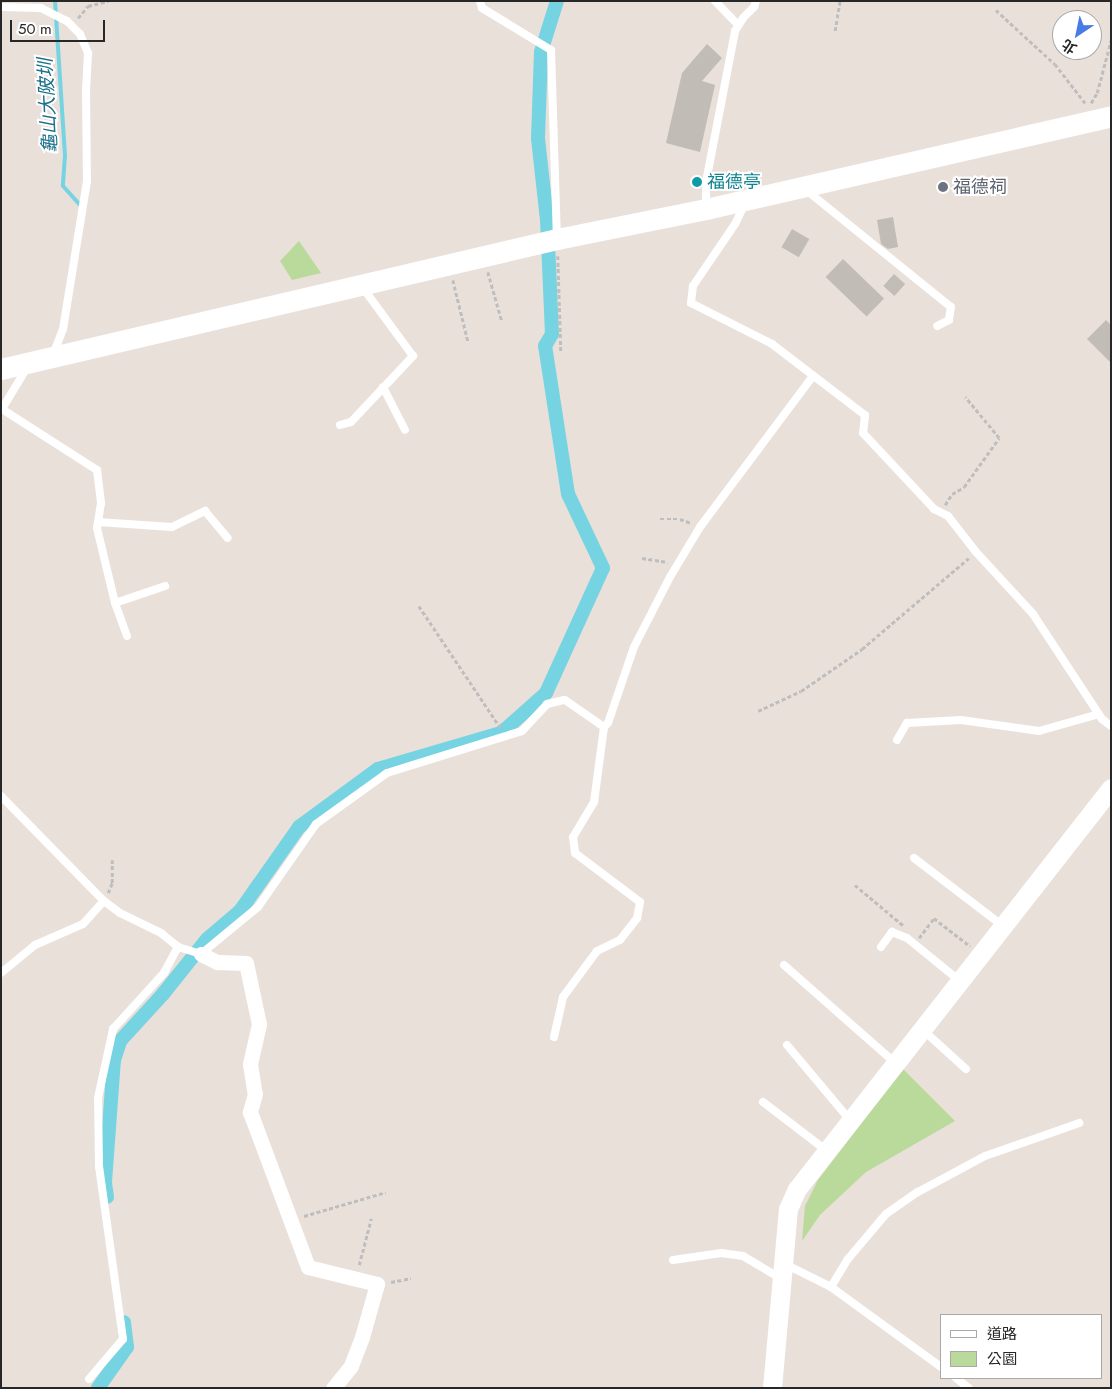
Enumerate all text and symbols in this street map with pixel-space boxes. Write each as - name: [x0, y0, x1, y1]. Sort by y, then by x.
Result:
- scale bar: [12, 10, 108, 42]
- north arrow: [1052, 10, 1102, 60]
- text: 50 m: [18, 18, 52, 40]
- text: 北: [1058, 34, 1081, 59]
- water label: 龜山大陂圳: [34, 58, 62, 154]
- place label: 福德亭: [707, 171, 761, 193]
- marker: 福德亭: [691, 176, 703, 188]
- place label: 福德祠: [953, 176, 1007, 198]
- marker: 福德祠: [937, 181, 949, 193]
- legend: [940, 1314, 1102, 1379]
- text: 道路: [987, 1323, 1017, 1345]
- text: 公園: [987, 1348, 1017, 1370]

